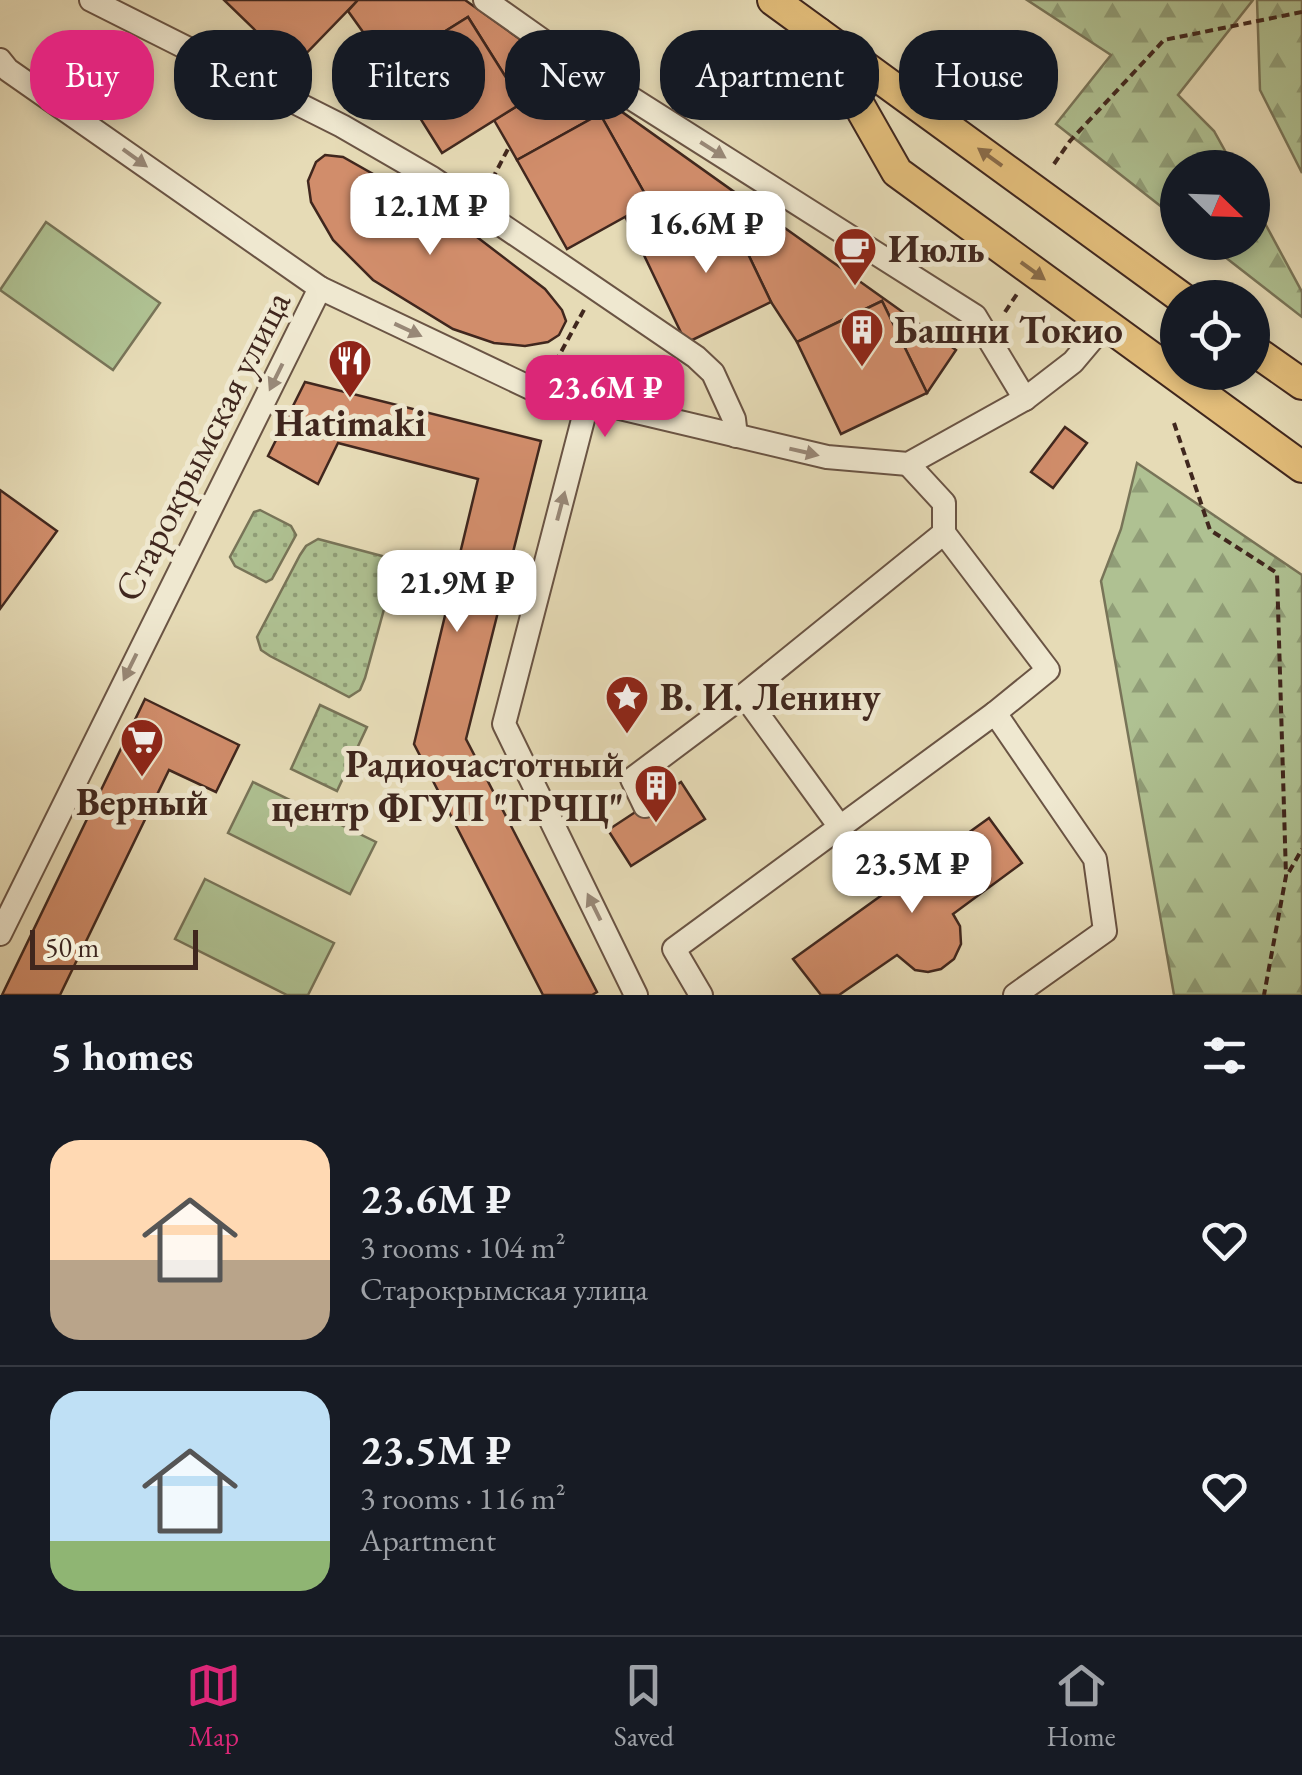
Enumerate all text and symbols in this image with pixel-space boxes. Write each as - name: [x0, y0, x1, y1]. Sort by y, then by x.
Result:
- chip: Buy: [30, 30, 154, 120]
- chip: Rent: [174, 30, 312, 120]
- chip: Filters: [332, 30, 485, 120]
- chip: New: [505, 30, 640, 120]
- chip: Apartment: [660, 30, 879, 120]
- chip: House: [899, 30, 1058, 120]
- one-way arrow: [699, 141, 727, 158]
- one-way arrow: [122, 148, 148, 167]
- one-way arrow: [977, 148, 1003, 167]
- north arrow: [1160, 150, 1270, 260]
- map controls: [1160, 150, 1270, 390]
- pin: 12.1M ₽: [338, 173, 522, 258]
- text: 12.1M ₽: [372, 184, 488, 226]
- pin: 16.6M ₽: [614, 191, 798, 276]
- text: 16.6M ₽: [648, 202, 764, 244]
- place label: Июль: [888, 224, 985, 273]
- cafe icon: Июль: [832, 226, 878, 287]
- one-way arrow: [1019, 261, 1046, 280]
- button: locate: [1160, 280, 1270, 390]
- street label: Старокрымская улица: [102, 282, 301, 609]
- place label: Башни Токио: [894, 305, 1123, 354]
- building icon: Башни Токио: [839, 307, 885, 368]
- one-way arrow: [394, 321, 423, 338]
- restaurant icon: Hatimaki: [327, 338, 373, 399]
- pin: 23.6M ₽: [513, 355, 697, 440]
- one-way arrow: [268, 363, 285, 392]
- text: 23.6M ₽: [547, 366, 663, 408]
- place label: Hatimaki: [274, 398, 426, 447]
- one-way arrow: [789, 445, 820, 460]
- one-way arrow: [554, 490, 569, 521]
- pin: 21.9M ₽: [365, 550, 549, 635]
- text: 21.9M ₽: [399, 561, 515, 603]
- one-way arrow: [122, 653, 139, 682]
- place label: В. И. Ленину: [660, 672, 881, 721]
- place icon: В. И. Ленину: [604, 674, 650, 735]
- supermarket icon: Верный: [119, 717, 165, 778]
- place label: Радиочастотный центр ФГУП "ГРЧЦ": [271, 739, 624, 832]
- building icon: Радиочастотный центр ФГУП "ГРЧЦ": [633, 763, 679, 824]
- place label: Верный: [76, 777, 208, 826]
- pin: 23.5M ₽: [820, 831, 1004, 916]
- text: 23.5M ₽: [854, 842, 970, 884]
- one-way arrow: [585, 893, 602, 922]
- scale bar: [30, 925, 198, 970]
- text: 50 m: [45, 929, 99, 965]
- text: 5 homes: [50, 1028, 193, 1083]
- icon: filters: [1197, 1028, 1252, 1083]
- text: 23.6M ₽: [360, 1171, 511, 1226]
- icon: home: [130, 1180, 250, 1300]
- icon: heart: [1197, 1213, 1252, 1268]
- text: 3 rooms · 104 m²: [360, 1226, 566, 1268]
- text: Старокрымская улица: [360, 1268, 648, 1310]
- text: 23.5M ₽: [360, 1422, 511, 1477]
- icon: home: [130, 1431, 250, 1551]
- icon: heart: [1197, 1464, 1252, 1519]
- text: 3 rooms · 116 m²: [360, 1477, 566, 1519]
- text: Apartment: [360, 1519, 496, 1561]
- tab: Map: [186, 1658, 241, 1754]
- tab: Saved: [614, 1658, 674, 1754]
- tab: Home: [1046, 1658, 1116, 1754]

